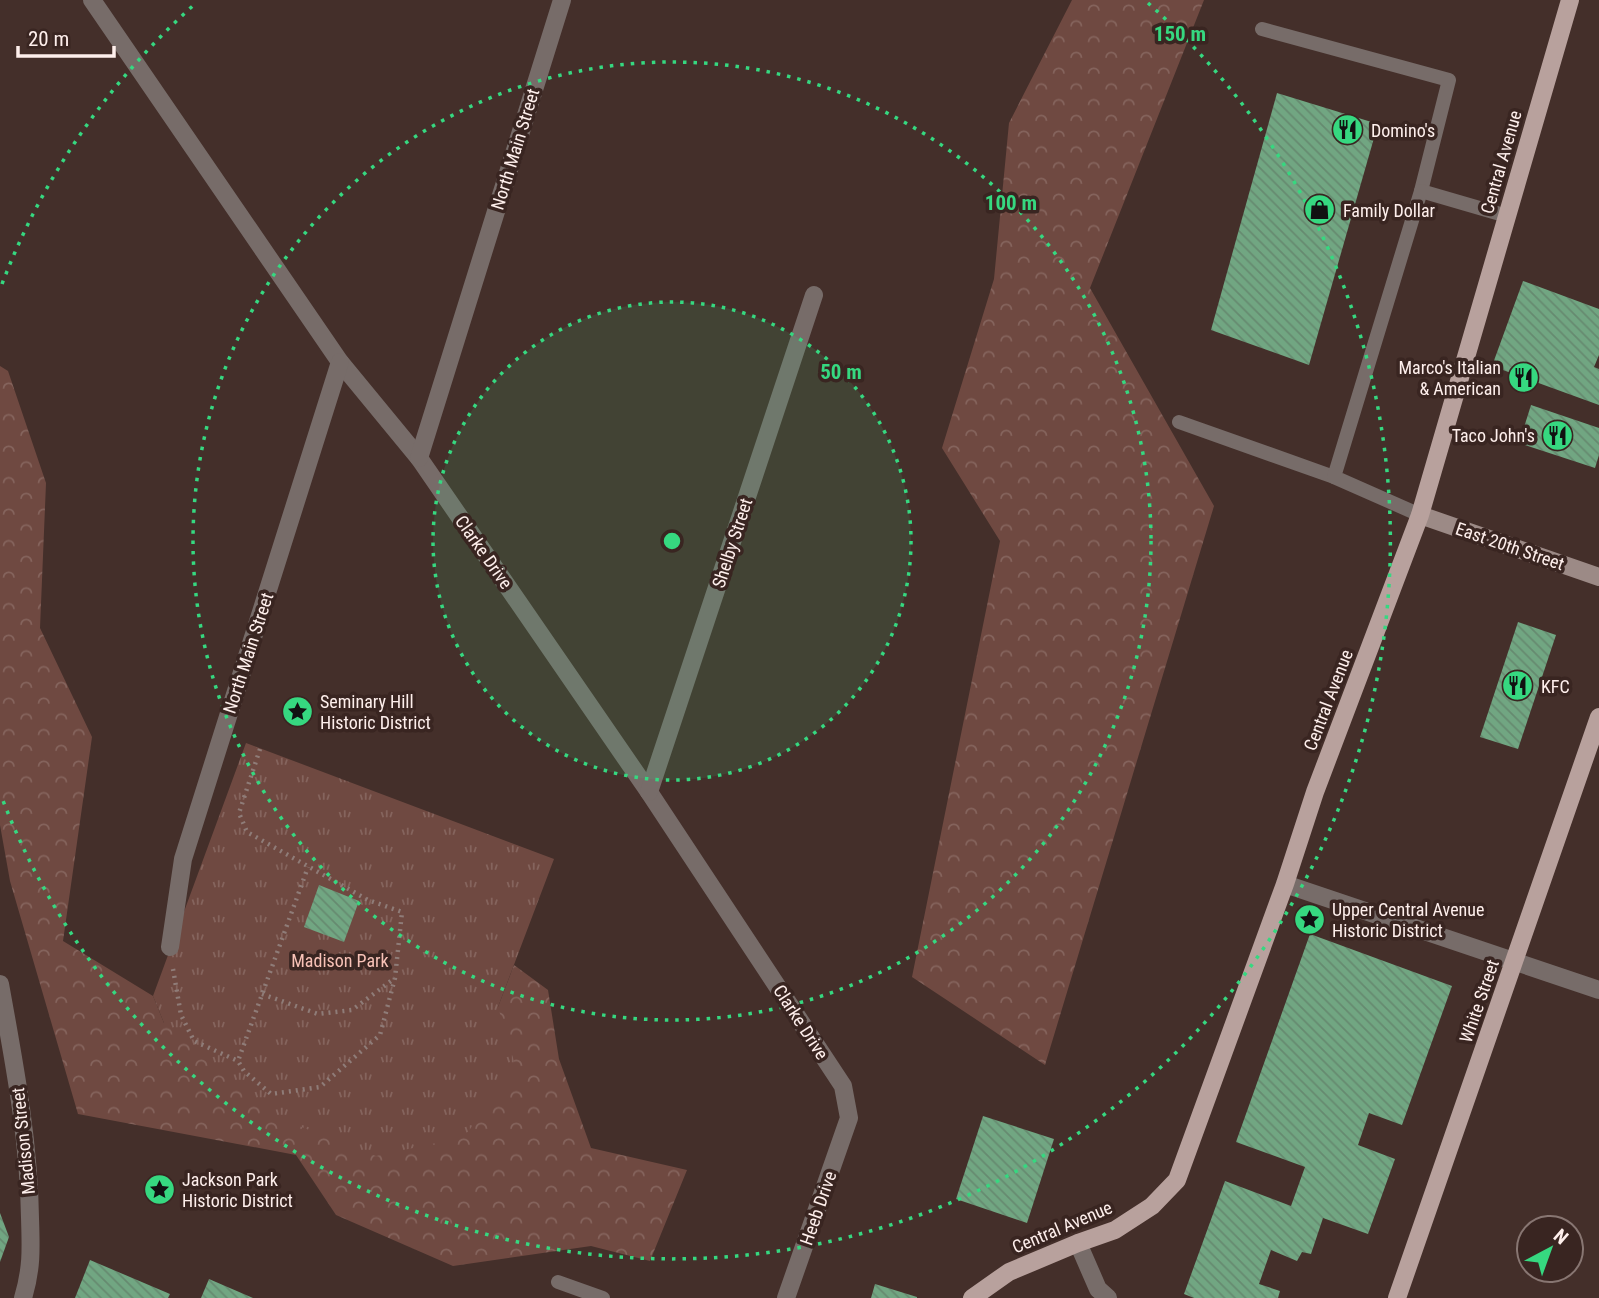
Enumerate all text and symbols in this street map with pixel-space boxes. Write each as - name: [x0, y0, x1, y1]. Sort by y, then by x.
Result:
- scale bar: [18, 14, 114, 58]
- text: 150 m: [1154, 22, 1206, 46]
- text: 20 m: [28, 27, 69, 51]
- street label: North Main Street: [487, 86, 543, 212]
- street label: Central Avenue: [1476, 108, 1526, 216]
- restaurant icon: Domino's: [1331, 113, 1365, 147]
- place label: Domino's: [1371, 120, 1435, 141]
- text: 100 m: [985, 191, 1037, 215]
- shop icon: Family Dollar: [1303, 193, 1337, 227]
- place label: Family Dollar: [1343, 200, 1436, 221]
- place label: Marco's Italian & American: [1398, 357, 1501, 399]
- text: 50 m: [820, 360, 862, 384]
- restaurant icon: Marco's Italian & American: [1507, 360, 1541, 394]
- restaurant icon: Taco John's: [1541, 418, 1575, 452]
- place label: Taco John's: [1452, 425, 1535, 446]
- street label: Shelby Street: [708, 495, 756, 591]
- street label: Clarke Drive: [451, 511, 517, 593]
- street label: East 20th Street: [1453, 518, 1567, 574]
- centre of rings: [660, 529, 684, 553]
- street label: North Main Street: [219, 590, 277, 716]
- street label: Central Avenue: [1299, 647, 1357, 753]
- restaurant icon: KFC: [1501, 669, 1535, 703]
- place label: KFC: [1541, 676, 1570, 697]
- place label: Seminary Hill Historic District: [320, 691, 431, 733]
- place icon: Seminary Hill Historic District: [280, 694, 314, 728]
- place label: Upper Central Avenue Historic District: [1332, 899, 1484, 941]
- place icon: Upper Central Avenue Historic District: [1292, 902, 1326, 936]
- park label: Madison Park: [291, 950, 389, 971]
- street label: White Street: [1455, 957, 1503, 1045]
- street label: Clarke Drive: [769, 981, 833, 1063]
- street label: Madison Street: [7, 1086, 39, 1196]
- street label: Heeb Drive: [796, 1168, 840, 1248]
- place label: Jackson Park Historic District: [182, 1169, 293, 1211]
- place icon: Jackson Park Historic District: [142, 1172, 176, 1206]
- street label: Central Avenue: [1009, 1197, 1115, 1257]
- north arrow: [1515, 1214, 1585, 1284]
- text: N: [1549, 1224, 1573, 1249]

